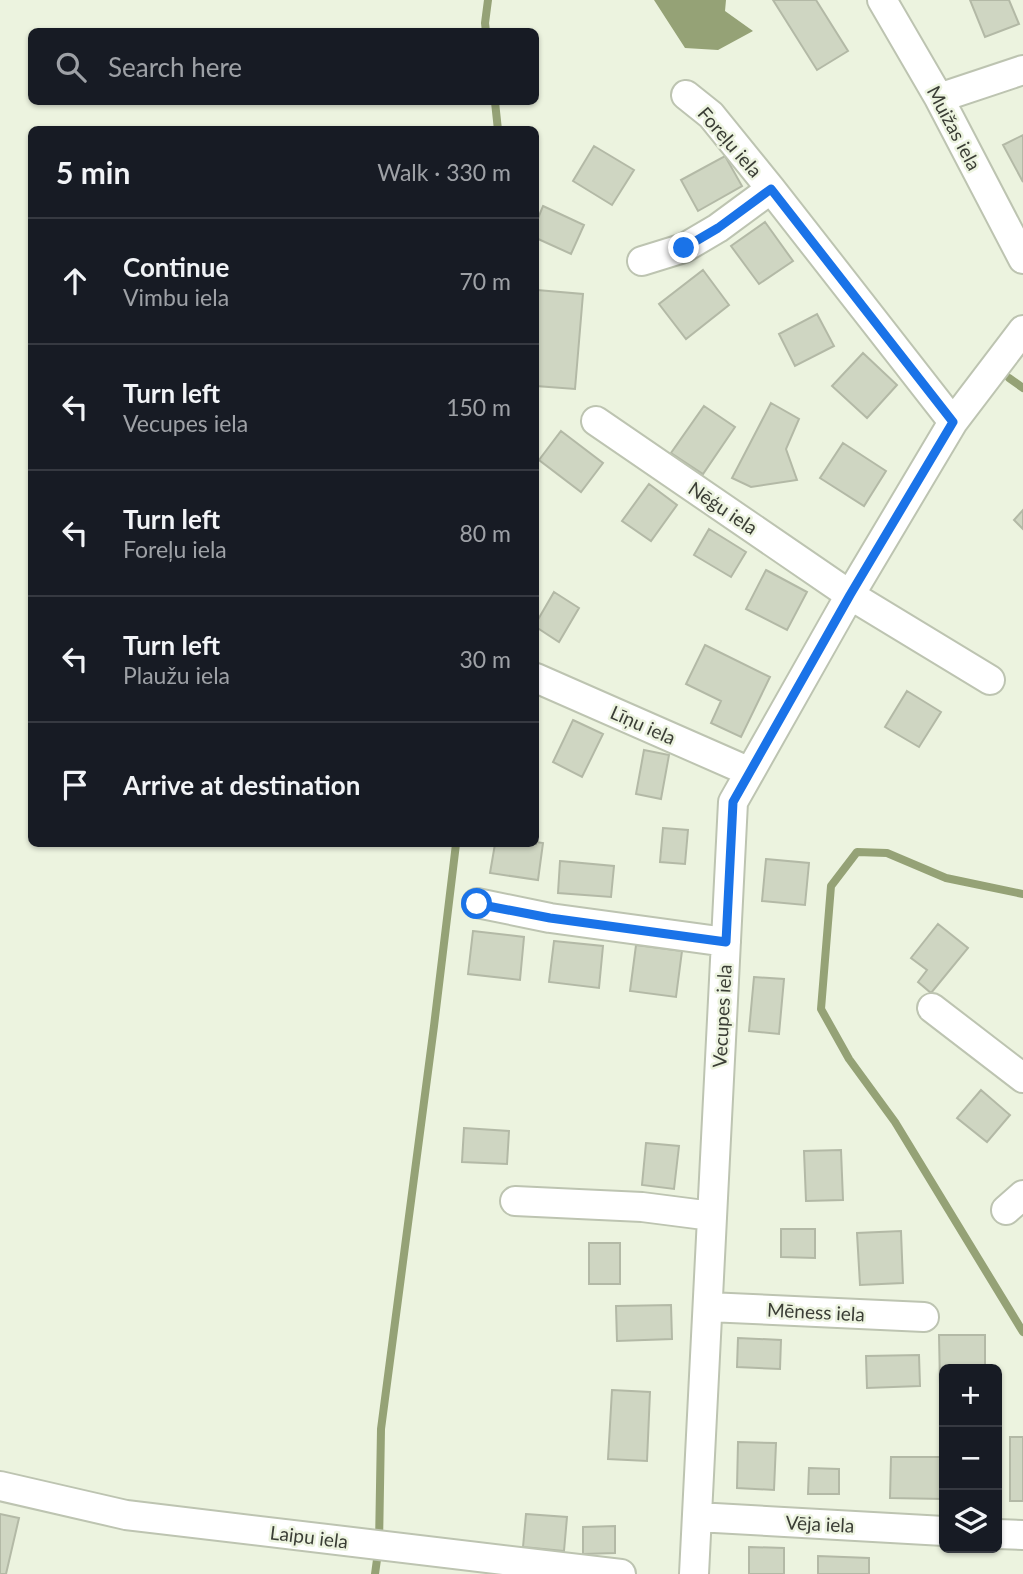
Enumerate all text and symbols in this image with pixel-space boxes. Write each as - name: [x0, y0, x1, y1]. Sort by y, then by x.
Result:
- search box: [28, 28, 539, 105]
- icon: search: [52, 48, 90, 86]
- text: Search here: [108, 51, 242, 83]
- street label: Muižas iela: [923, 82, 986, 174]
- street label: Foreļu iela: [694, 102, 767, 182]
- text: 5 min: [56, 154, 130, 190]
- text: Walk · 330 m: [377, 158, 511, 186]
- route end: [668, 232, 699, 263]
- text: Continue: [123, 251, 229, 283]
- icon: ahead: [56, 262, 94, 300]
- text: 70 m: [460, 267, 511, 295]
- text: Vimbu iela: [123, 283, 229, 311]
- text: Turn left: [123, 377, 220, 409]
- icon: left: [56, 388, 94, 426]
- text: 150 m: [446, 393, 511, 421]
- text: Vecupes iela: [123, 409, 248, 437]
- street label: Nēģu iela: [684, 476, 762, 539]
- text: Turn left: [123, 503, 220, 535]
- icon: left: [56, 514, 94, 552]
- text: 80 m: [460, 519, 511, 547]
- text: Foreļu iela: [123, 535, 227, 563]
- text: Turn left: [123, 629, 220, 661]
- icon: left: [56, 640, 94, 678]
- text: 30 m: [460, 645, 511, 673]
- text: Plaužu iela: [123, 661, 230, 689]
- street label: Līņu iela: [607, 700, 679, 749]
- icon: arrive: [56, 766, 94, 804]
- text: Arrive at destination: [123, 769, 360, 801]
- route start: [461, 888, 492, 919]
- street label: Vecupes iela: [707, 964, 736, 1068]
- street label: Mēness iela: [767, 1297, 865, 1326]
- map controls: [939, 1364, 1002, 1553]
- button: +: [939, 1364, 1002, 1427]
- button: −: [939, 1427, 1002, 1490]
- button: layers: [939, 1490, 1002, 1553]
- street label: Vēja iela: [785, 1510, 855, 1537]
- street label: Laipu iela: [269, 1520, 349, 1553]

